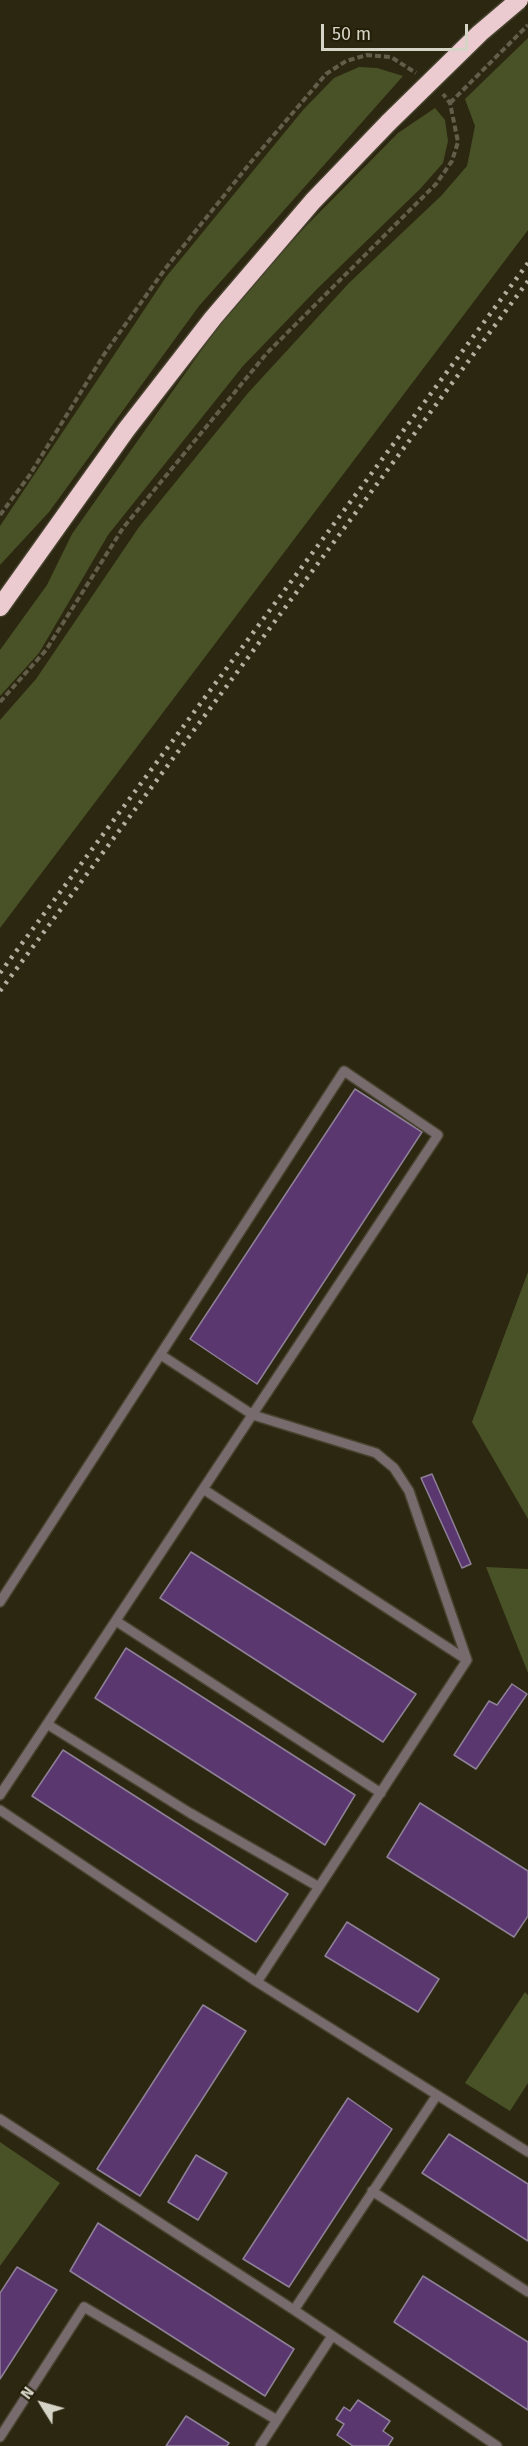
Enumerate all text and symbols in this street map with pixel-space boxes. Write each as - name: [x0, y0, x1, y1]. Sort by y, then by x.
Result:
- scale bar: [324, 12, 471, 50]
- text: 50 m: [332, 23, 371, 45]
- north arrow: [12, 2374, 72, 2434]
- text: N: [16, 2383, 38, 2403]

